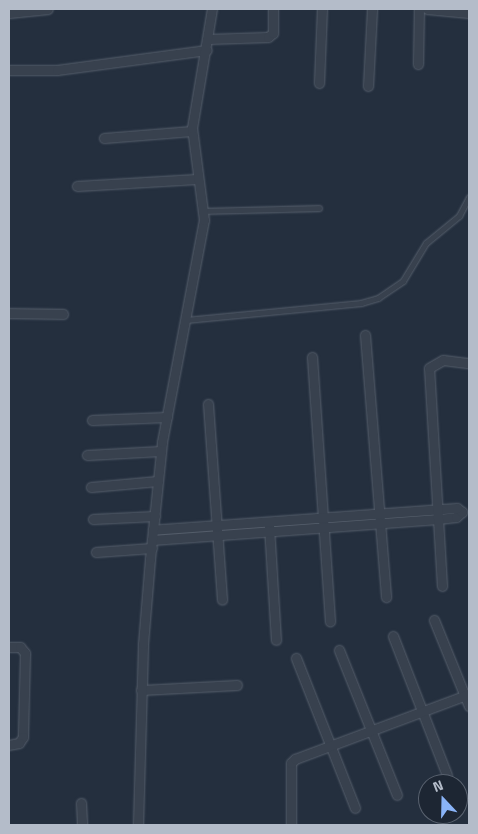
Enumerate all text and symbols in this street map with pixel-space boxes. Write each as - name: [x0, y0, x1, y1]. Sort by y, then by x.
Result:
- north arrow: [418, 774, 468, 824]
- text: N: [430, 774, 446, 797]

